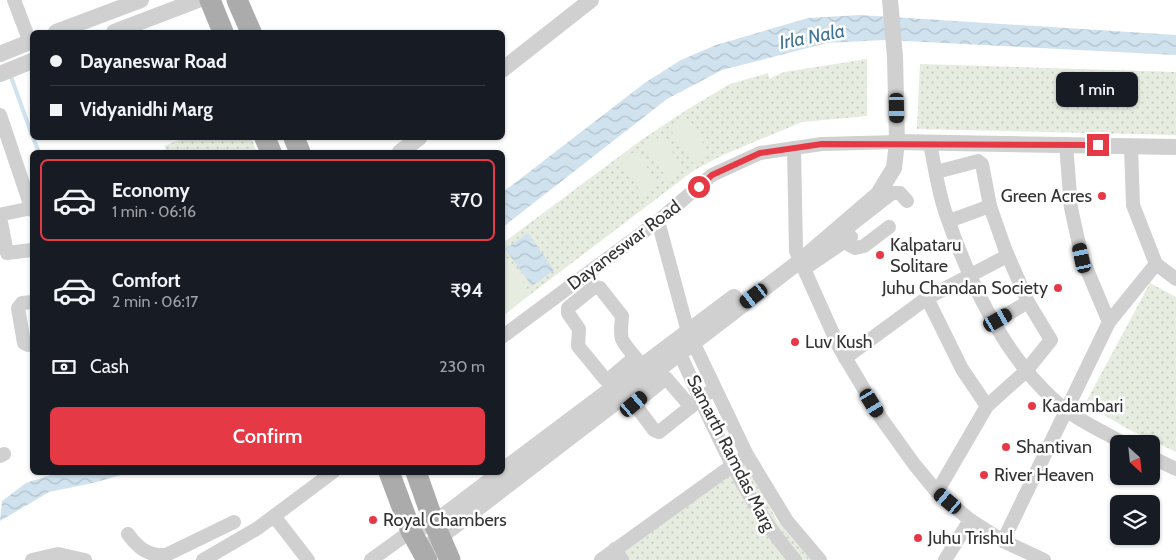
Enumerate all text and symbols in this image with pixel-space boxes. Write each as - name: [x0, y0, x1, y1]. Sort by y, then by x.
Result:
- water label: Irla Nala: [777, 19, 847, 54]
- text: Dayaneswar Road: [80, 50, 227, 73]
- callout: 1 min: [1057, 72, 1139, 108]
- text: 1 min: [1079, 80, 1115, 99]
- car: [889, 93, 904, 123]
- text: Vidyanidhi Marg: [80, 98, 213, 121]
- route end: [1087, 134, 1109, 156]
- route start: [688, 176, 710, 198]
- icon: car: [52, 178, 97, 223]
- text: Economy: [112, 179, 190, 202]
- place label: Green Acres: [1001, 185, 1092, 207]
- text: ₹70: [450, 189, 483, 212]
- marker: Green Acres: [1096, 190, 1108, 202]
- street label: Dayaneswar Road: [563, 195, 685, 295]
- text: 1 min · 06:16: [112, 202, 196, 221]
- place label: Kalpataru Solitare: [890, 234, 961, 277]
- car: [1071, 242, 1092, 274]
- marker: Kalpataru Solitare: [874, 249, 886, 261]
- icon: car: [52, 268, 97, 313]
- text: Comfort: [112, 269, 181, 292]
- place label: Juhu Chandan Society: [881, 277, 1048, 299]
- text: ₹94: [451, 279, 483, 302]
- car: [737, 281, 770, 311]
- marker: Juhu Chandan Society: [1052, 282, 1064, 294]
- text: 2 min · 06:17: [112, 292, 198, 311]
- car: [981, 306, 1014, 334]
- place label: Luv Kush: [805, 331, 873, 353]
- marker: Luv Kush: [789, 336, 801, 348]
- icon: cash: [50, 353, 78, 381]
- text: Cash: [90, 355, 129, 378]
- text: 230 m: [439, 357, 485, 376]
- street label: Samarth Ramdas Marg: [682, 371, 780, 536]
- car: [857, 386, 886, 420]
- car: [617, 389, 650, 419]
- place label: Kadambari: [1042, 395, 1123, 417]
- marker: Kadambari: [1026, 400, 1038, 412]
- button: Confirm: [50, 407, 485, 465]
- north arrow: [1110, 435, 1160, 485]
- map controls: [1110, 435, 1160, 545]
- place label: Shantivan: [1016, 436, 1092, 458]
- marker: Shantivan: [1000, 441, 1012, 453]
- place label: River Heaven: [994, 464, 1094, 486]
- marker: River Heaven: [978, 469, 990, 481]
- car: [931, 486, 964, 516]
- button: layers: [1110, 495, 1160, 545]
- place label: Royal Chambers: [383, 509, 507, 531]
- marker: Royal Chambers: [367, 514, 379, 526]
- place label: Juhu Trishul: [927, 527, 1014, 549]
- marker: Juhu Trishul: [912, 532, 924, 544]

